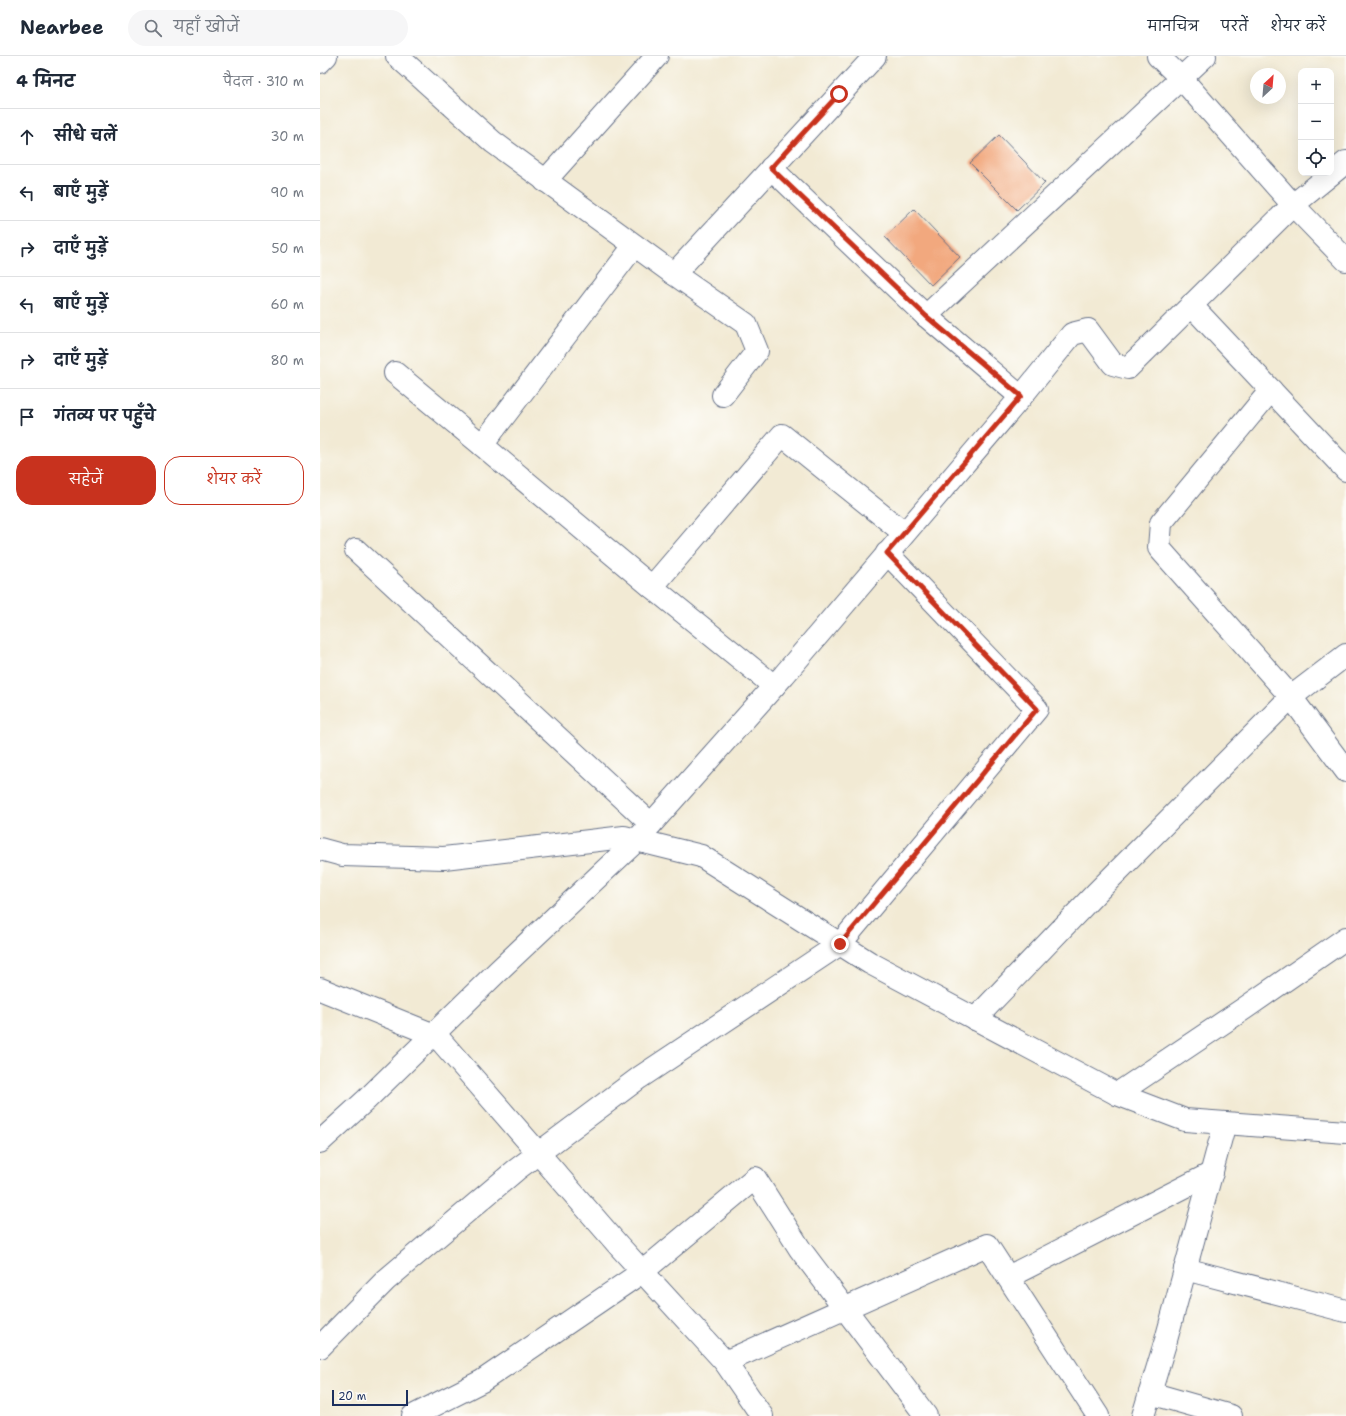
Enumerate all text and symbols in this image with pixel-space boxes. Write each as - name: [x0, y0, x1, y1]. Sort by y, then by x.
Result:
- search box: [128, 10, 408, 46]
- text: Nearbee: [20, 15, 104, 40]
- icon: search: [142, 17, 164, 39]
- text: यहाँ खोजें: [174, 17, 239, 37]
- text: मानचित्र: [1147, 17, 1199, 35]
- text: परतें: [1221, 17, 1248, 35]
- text: शेयर करें: [1270, 17, 1326, 35]
- north arrow: [1250, 68, 1286, 104]
- map controls: [1298, 68, 1334, 176]
- button: +: [1298, 68, 1334, 104]
- text: 4 मिनट: [16, 70, 75, 92]
- text: पैदल · 310 m: [223, 73, 304, 90]
- route start: [830, 85, 848, 103]
- button: −: [1298, 104, 1334, 140]
- icon: ahead: [16, 126, 38, 148]
- text: सीधे चलें: [54, 126, 117, 146]
- text: 30 m: [270, 128, 304, 145]
- button: locate: [1298, 140, 1334, 176]
- icon: left: [16, 182, 38, 204]
- text: बाएँ मुड़ें: [54, 182, 108, 202]
- text: 90 m: [270, 184, 304, 201]
- icon: right: [16, 238, 38, 260]
- text: दाएँ मुड़ें: [54, 238, 108, 258]
- text: 50 m: [271, 240, 304, 257]
- icon: left: [16, 294, 38, 316]
- text: बाएँ मुड़ें: [54, 294, 108, 314]
- text: 60 m: [271, 296, 304, 313]
- icon: right: [16, 350, 38, 372]
- text: दाएँ मुड़ें: [54, 350, 108, 370]
- text: 80 m: [270, 352, 304, 369]
- icon: arrive: [16, 406, 38, 428]
- text: गंतव्य पर पहुँचे: [54, 406, 156, 426]
- button: सहेजें: [16, 456, 156, 505]
- button: शेयर करें: [164, 456, 304, 505]
- route end: [831, 935, 849, 953]
- scale bar: [332, 1388, 408, 1407]
- text: 20 m: [338, 1389, 366, 1404]

